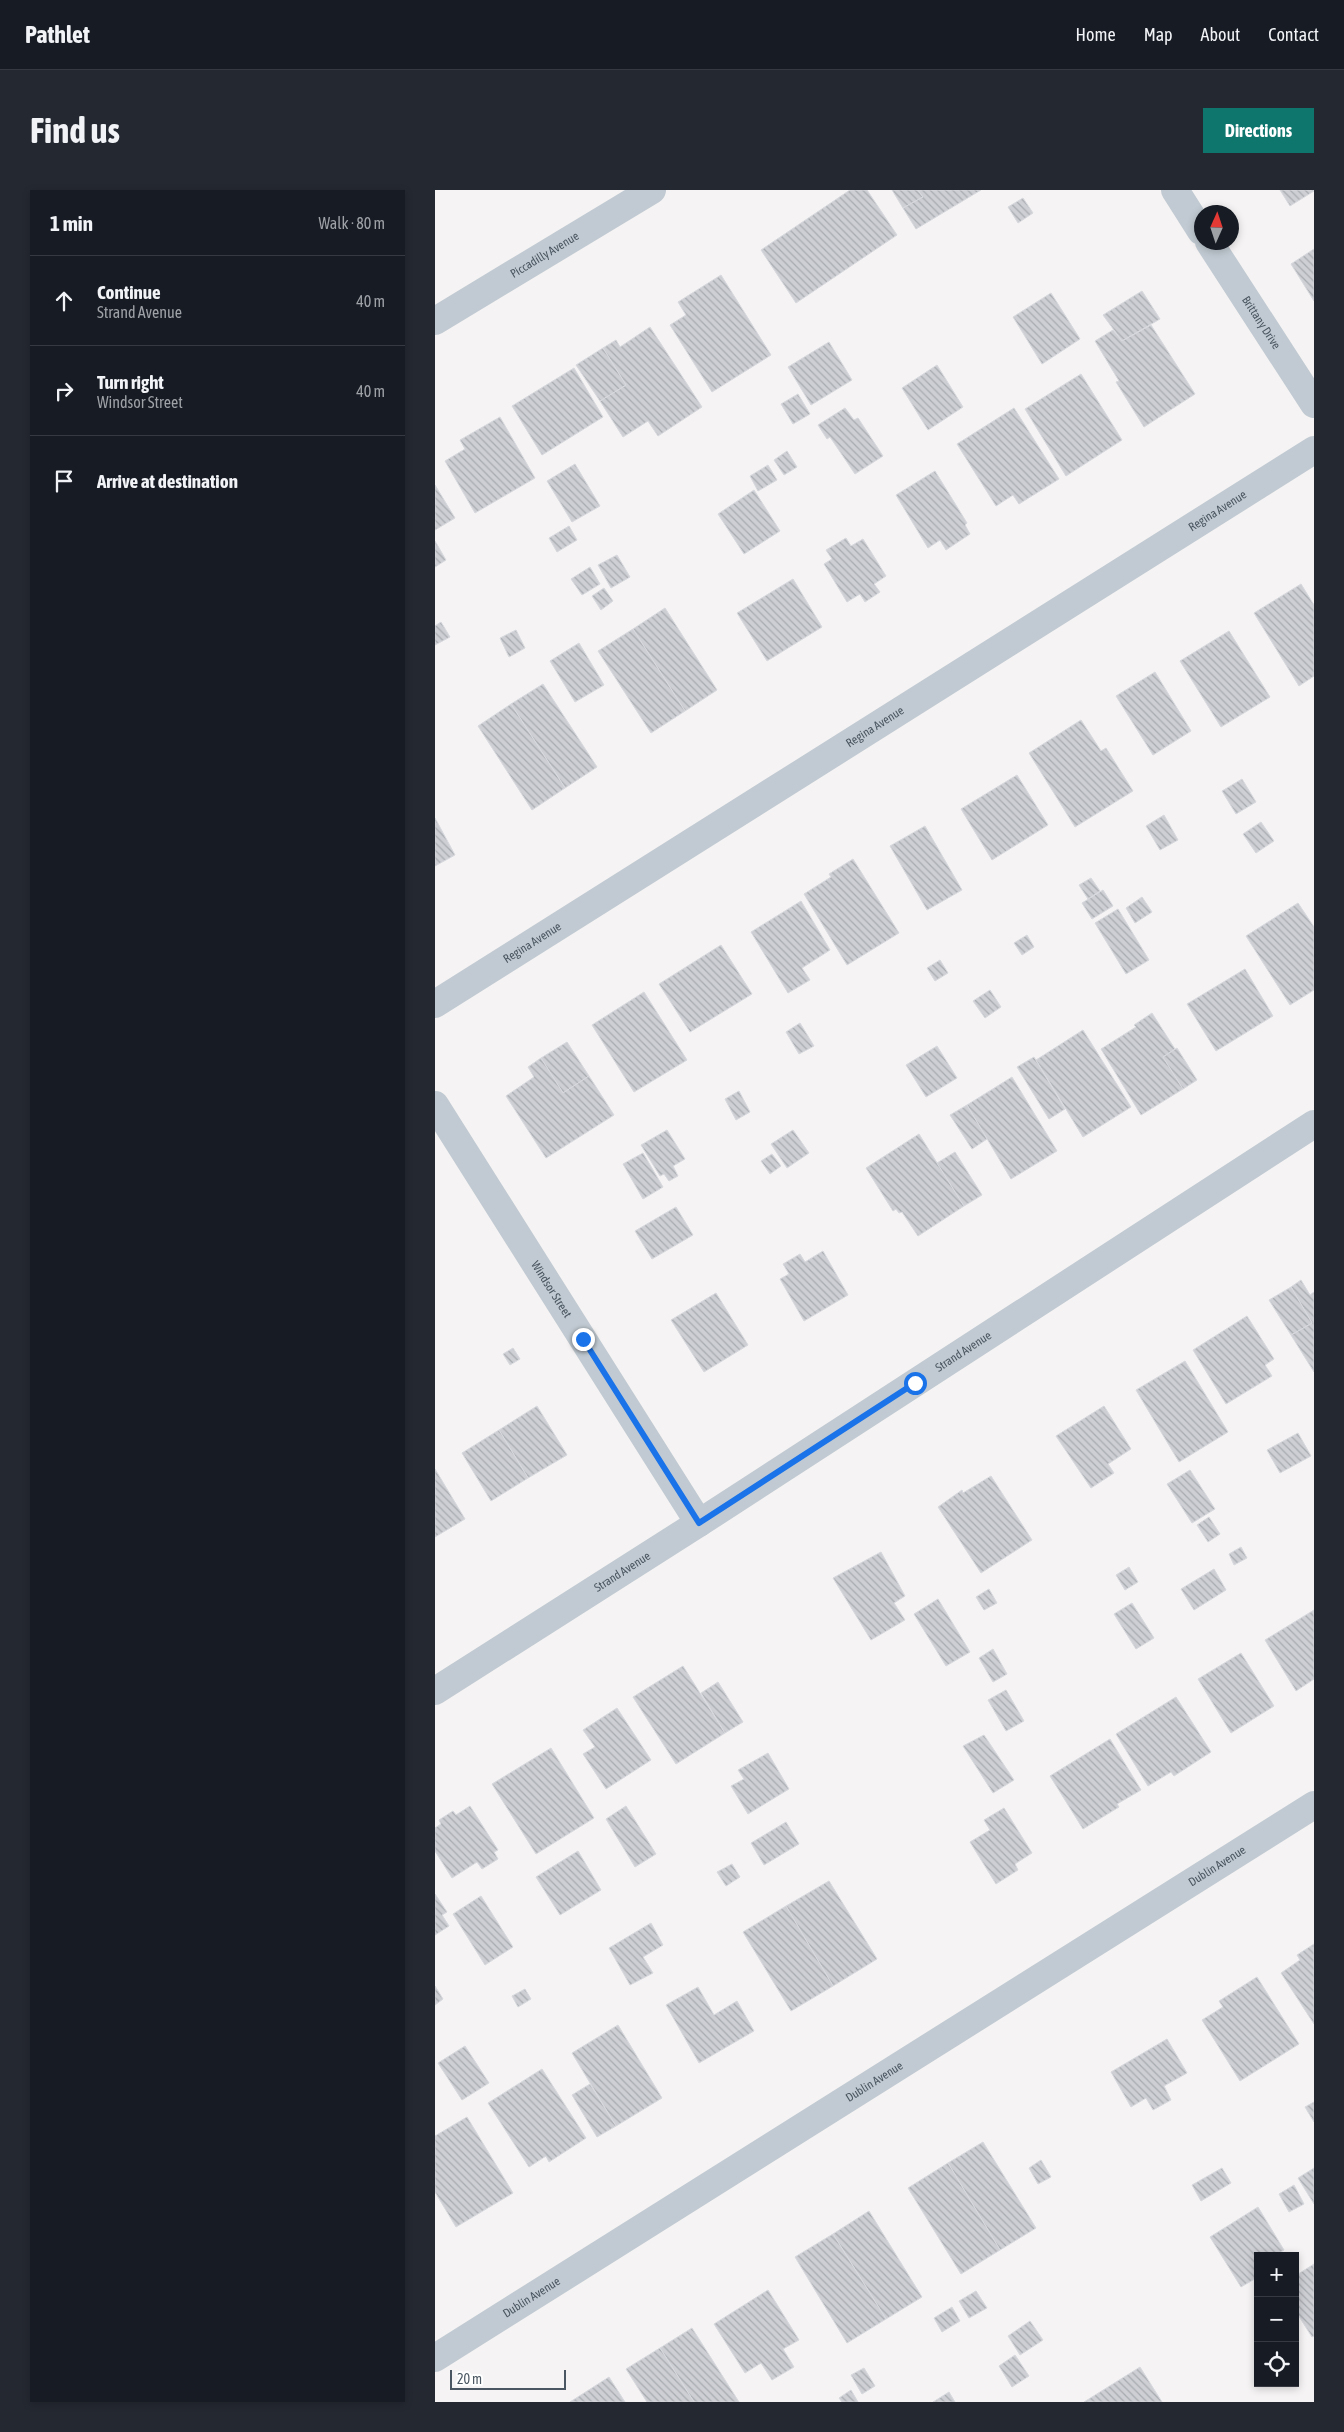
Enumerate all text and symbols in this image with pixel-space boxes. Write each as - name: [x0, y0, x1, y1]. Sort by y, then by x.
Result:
- text: Pathlet: [25, 21, 90, 48]
- text: Home: [1076, 24, 1116, 45]
- text: Map: [1144, 24, 1173, 45]
- text: About: [1201, 24, 1240, 45]
- text: Contact: [1268, 24, 1319, 45]
- button: Directions: [1203, 108, 1314, 153]
- text: Find us: [30, 110, 120, 150]
- north arrow: [1194, 205, 1239, 250]
- text: 1 min: [50, 211, 93, 235]
- text: Walk · 80 m: [319, 214, 385, 232]
- street label: Piccadilly Avenue: [508, 229, 581, 281]
- text: Continue: [97, 281, 161, 303]
- icon: ahead: [50, 287, 78, 315]
- text: 40 m: [356, 292, 385, 310]
- street label: Brittany Drive: [1239, 293, 1283, 352]
- text: Strand Avenue: [97, 303, 182, 321]
- text: Turn right: [97, 371, 164, 393]
- icon: right: [50, 377, 78, 405]
- text: 40 m: [356, 382, 385, 400]
- text: Windsor Street: [97, 393, 183, 411]
- icon: arrive: [50, 467, 78, 495]
- text: Arrive at destination: [97, 470, 238, 492]
- street label: Regina Avenue: [1186, 487, 1249, 534]
- street label: Regina Avenue: [843, 703, 906, 750]
- street label: Regina Avenue: [501, 919, 564, 966]
- street label: Windsor Street: [528, 1258, 575, 1321]
- route end: [572, 1328, 595, 1351]
- street label: Strand Avenue: [933, 1328, 994, 1375]
- route start: [904, 1372, 927, 1395]
- street label: Strand Avenue: [592, 1549, 653, 1595]
- street label: Dublin Avenue: [1186, 1843, 1248, 1889]
- street label: Dublin Avenue: [843, 2058, 905, 2105]
- map controls: [1254, 2252, 1299, 2387]
- button: +: [1254, 2252, 1299, 2297]
- street label: Dublin Avenue: [500, 2274, 563, 2321]
- button: −: [1254, 2297, 1299, 2342]
- button: locate: [1254, 2342, 1299, 2387]
- scale bar: [450, 2367, 566, 2390]
- text: 20 m: [457, 2371, 482, 2387]

